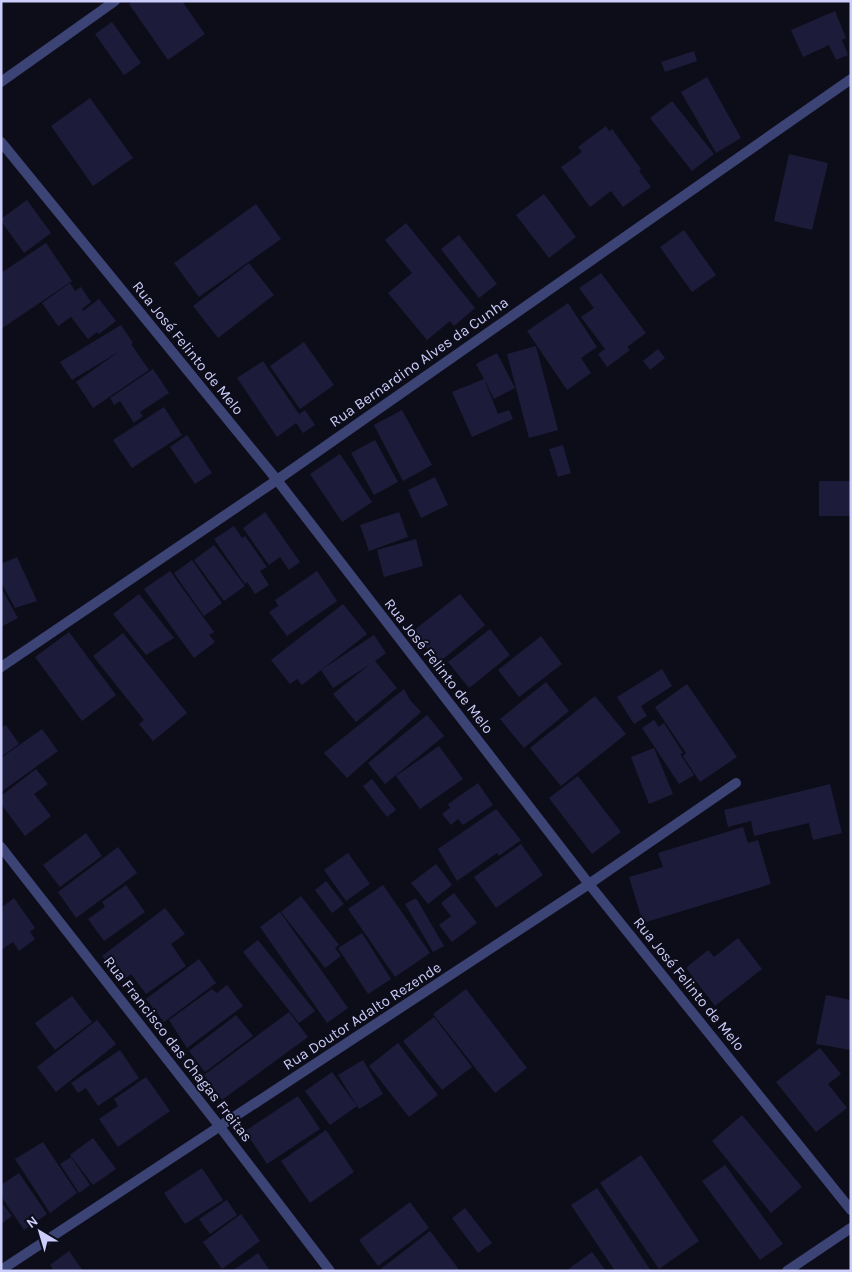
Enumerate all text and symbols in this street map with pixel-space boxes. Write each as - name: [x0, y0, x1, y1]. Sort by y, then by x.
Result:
- street label: Rua José Felinto de Melo: [129, 278, 247, 418]
- street label: Rua Bernardino Alves da Cunha: [326, 293, 512, 431]
- street label: Rua José Felinto de Melo: [381, 595, 497, 737]
- street label: Rua José Felinto de Melo: [630, 914, 748, 1054]
- street label: Rua Francisco das Chagas Freitas: [100, 953, 256, 1145]
- street label: Rua Doutor Adalto Rezende: [280, 958, 444, 1074]
- north arrow: [15, 1207, 65, 1257]
- text: N: [23, 1212, 41, 1232]

